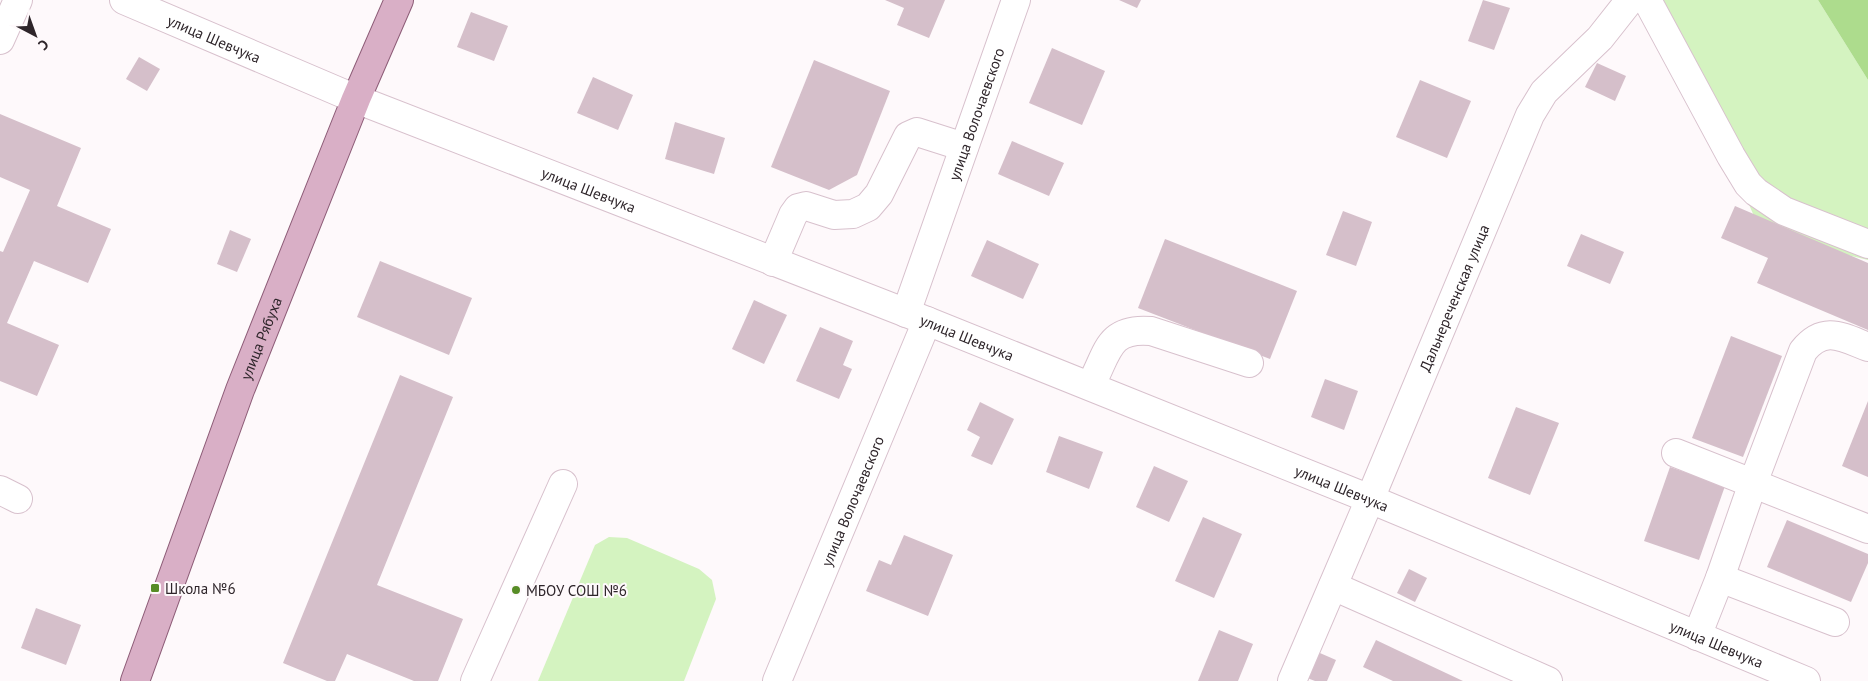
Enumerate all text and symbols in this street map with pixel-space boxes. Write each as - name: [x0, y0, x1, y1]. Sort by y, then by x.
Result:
- north arrow: [10, 10, 60, 60]
- street label: улица Шевчука: [165, 10, 264, 67]
- text: С: [35, 35, 52, 54]
- street label: улица Волочаевского: [944, 45, 1008, 183]
- street label: улица Шевчука: [539, 163, 639, 216]
- street label: Дальнереченская улица: [1415, 221, 1493, 374]
- street label: улица Рябуха: [236, 294, 286, 382]
- street label: улица Шевчука: [917, 310, 1017, 364]
- street label: улица Волочаевского: [816, 433, 888, 569]
- street label: улица Шевчука: [1292, 460, 1392, 515]
- place label: Школа №6: [165, 579, 236, 598]
- place label: МБОУ СОШ №6: [526, 581, 627, 600]
- marker: Школа №6: [149, 582, 161, 594]
- marker: МБОУ СОШ №6: [510, 584, 522, 596]
- street label: улица Шевчука: [1667, 616, 1766, 672]

